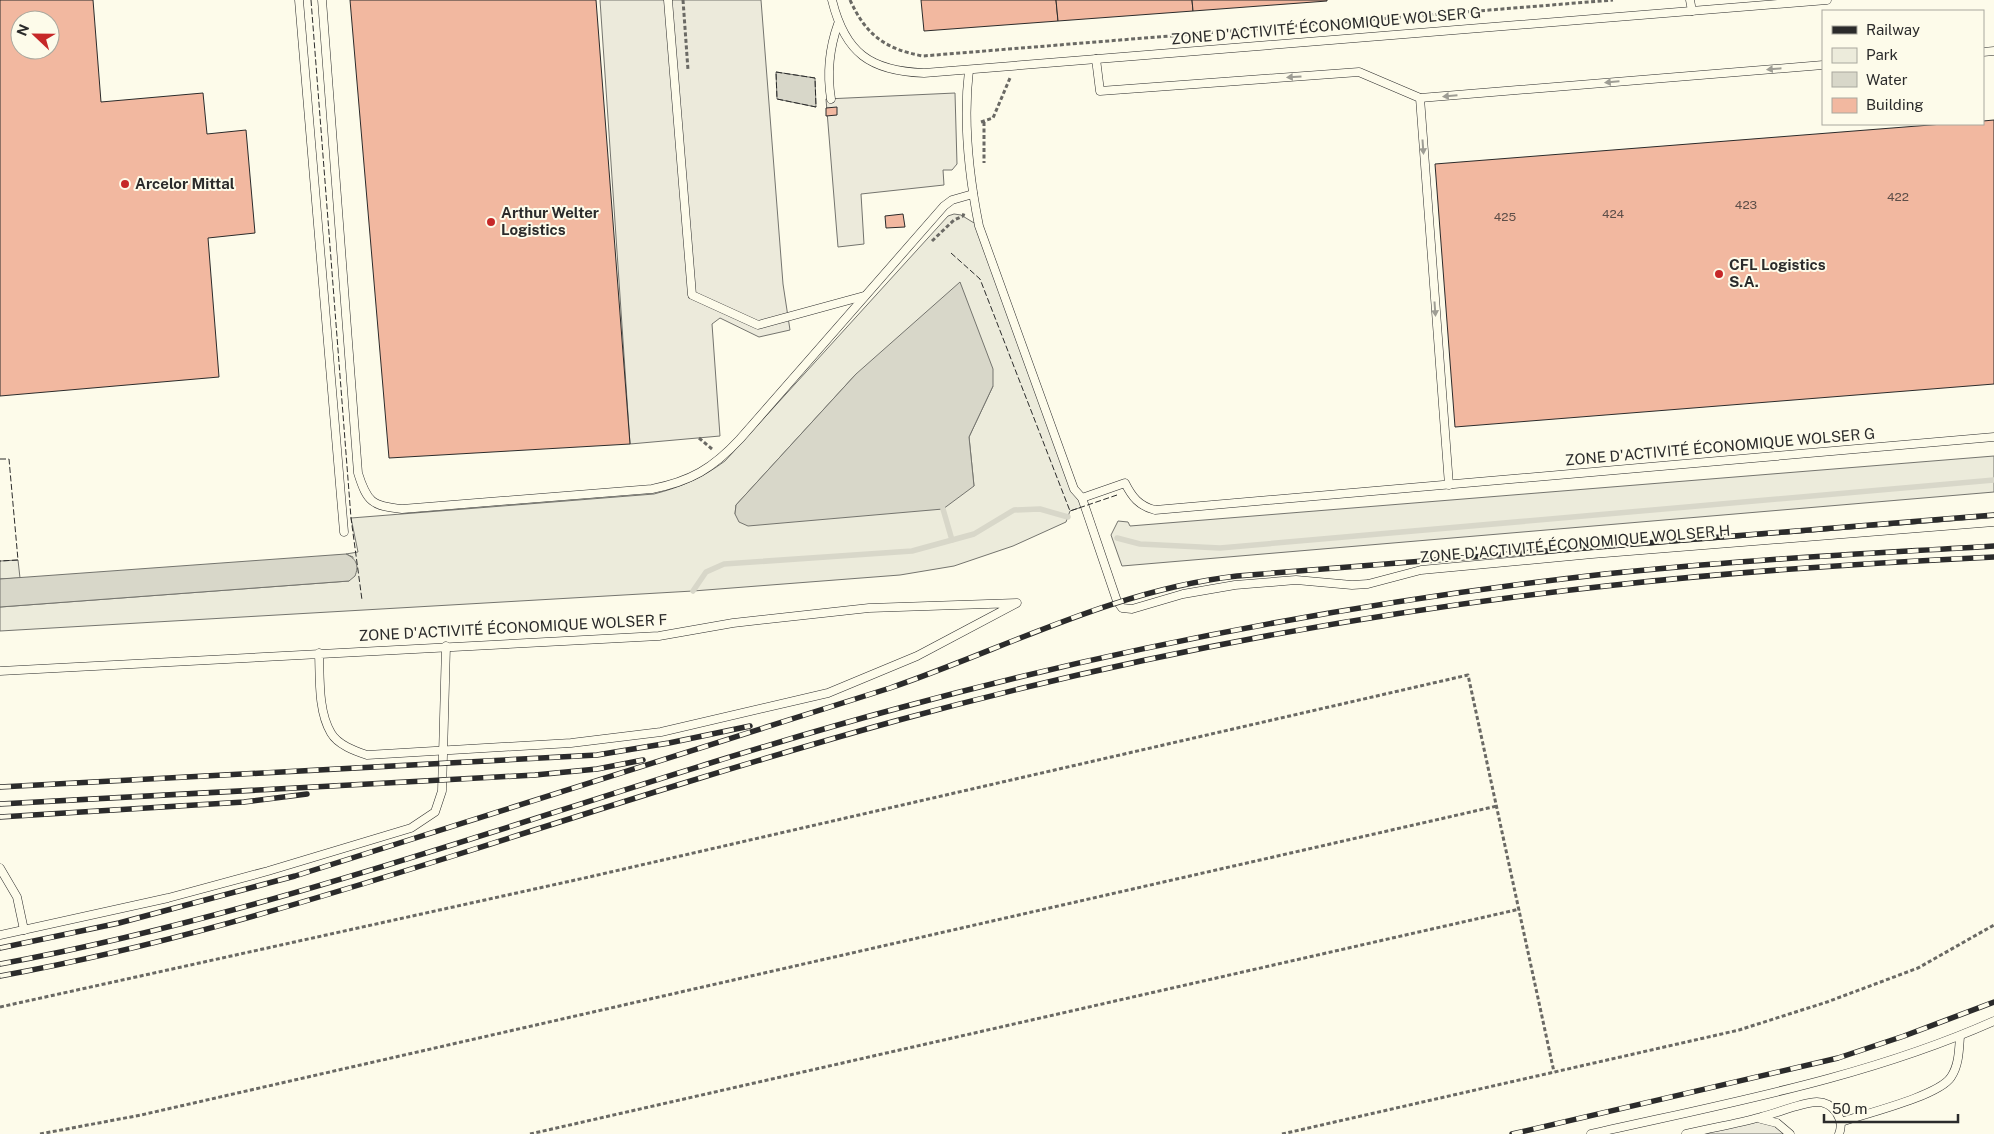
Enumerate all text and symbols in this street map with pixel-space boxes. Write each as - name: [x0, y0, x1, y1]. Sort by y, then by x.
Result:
- street label: ZONE D'ACTIVITÉ ÉCONOMIQUE WOLSER G: [1170, 3, 1482, 48]
- north arrow: [10, 10, 60, 60]
- legend: [1822, 10, 1984, 125]
- text: Railway: [1866, 21, 1920, 38]
- text: N: [13, 22, 32, 38]
- text: Park: [1866, 46, 1898, 63]
- one-way arrow: [1766, 65, 1782, 73]
- text: Water: [1866, 71, 1908, 88]
- one-way arrow: [1285, 73, 1301, 81]
- one-way arrow: [1604, 79, 1620, 87]
- one-way arrow: [1442, 92, 1458, 100]
- text: Building: [1866, 96, 1924, 113]
- one-way arrow: [1420, 139, 1428, 155]
- place label: Arcelor Mittal: [135, 175, 235, 192]
- marker: Arcelor Mittal: [119, 178, 131, 190]
- house number: 422: [1887, 190, 1909, 204]
- house number: 423: [1735, 198, 1757, 212]
- place label: Arthur Welter Logistics: [501, 204, 599, 238]
- house number: 424: [1602, 207, 1625, 221]
- house number: 425: [1494, 210, 1516, 224]
- marker: Arthur Welter Logistics: [485, 216, 497, 228]
- place label: CFL Logistics S.A.: [1729, 256, 1826, 290]
- marker: CFL Logistics S.A.: [1713, 268, 1725, 280]
- one-way arrow: [1432, 301, 1440, 317]
- street label: ZONE D'ACTIVITÉ ÉCONOMIQUE WOLSER G: [1564, 424, 1876, 469]
- street label: ZONE D'ACTIVITÉ ÉCONOMIQUE WOLSER H: [1419, 521, 1731, 566]
- street label: ZONE D'ACTIVITÉ ÉCONOMIQUE WOLSER F: [358, 611, 668, 644]
- scale bar: [1824, 1092, 1958, 1124]
- text: 50 m: [1832, 1100, 1867, 1117]

